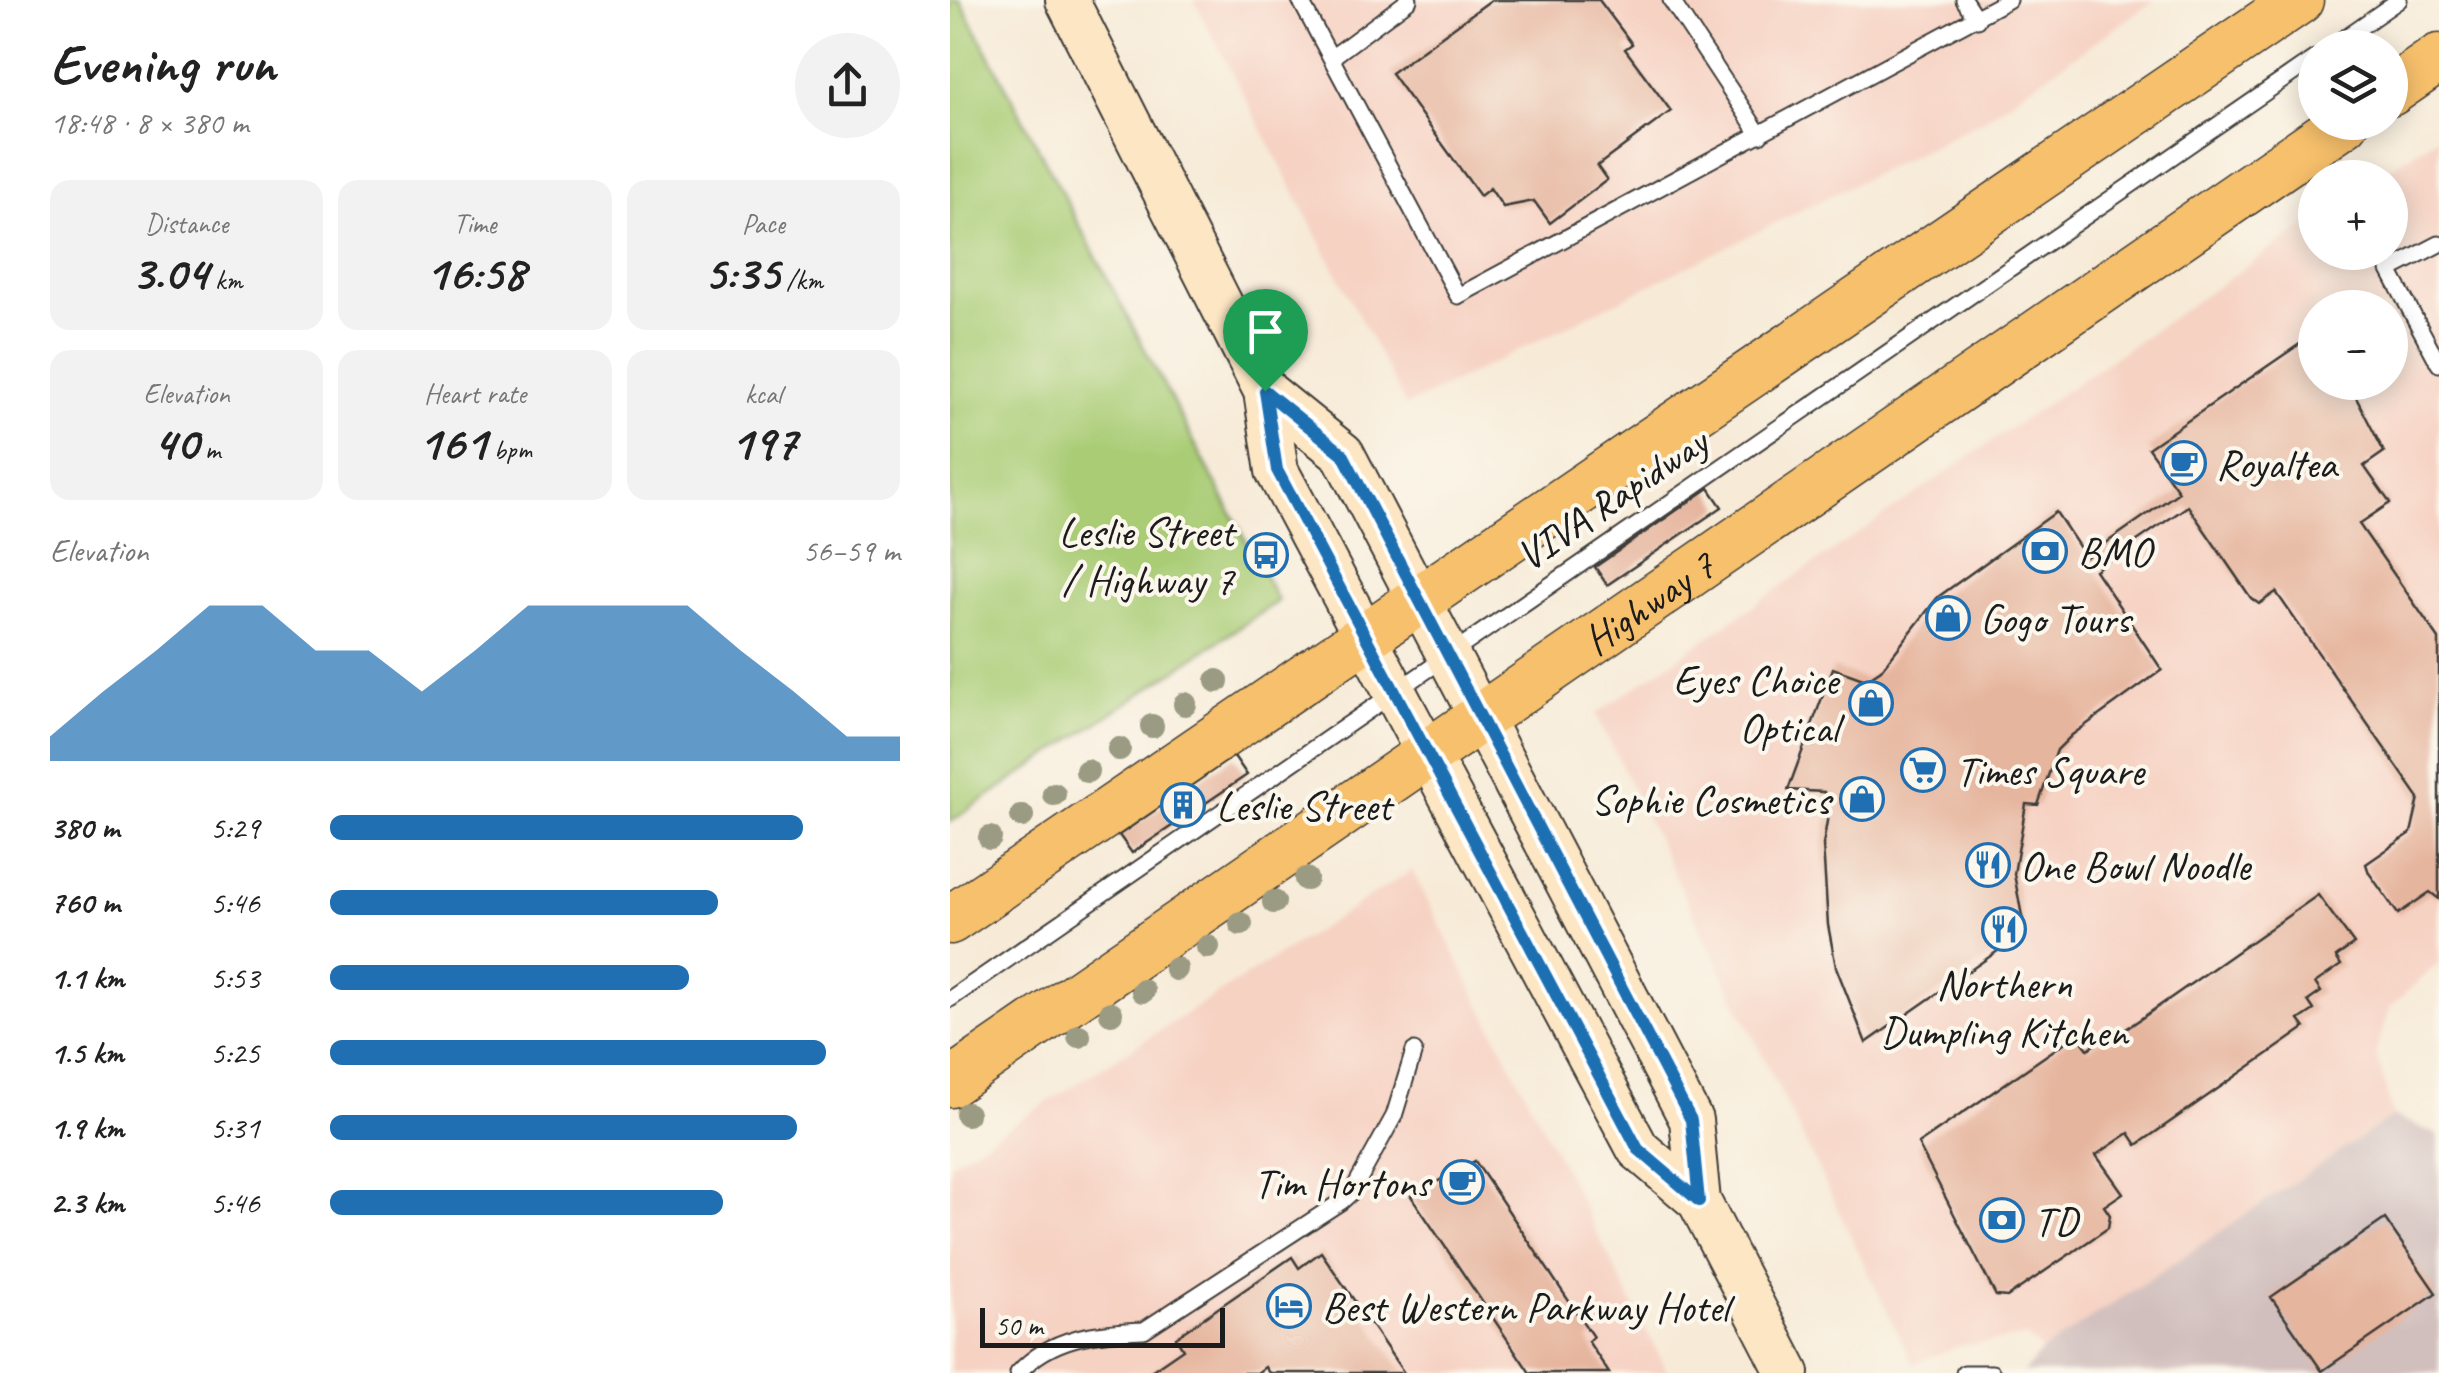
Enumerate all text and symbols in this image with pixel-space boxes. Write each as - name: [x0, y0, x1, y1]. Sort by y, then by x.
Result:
- text: Evening run: [50, 29, 275, 99]
- map controls: [2298, 30, 2408, 400]
- button: layers: [2298, 30, 2408, 140]
- button: share: [795, 33, 900, 138]
- text: 18:48 · 8 × 380 m: [50, 102, 248, 143]
- button: +: [2298, 160, 2408, 270]
- text: Distance: [145, 206, 228, 241]
- text: Time: [454, 206, 496, 241]
- text: Pace: [742, 206, 785, 241]
- text: 3.04: [131, 241, 208, 304]
- text: 16:58: [425, 241, 525, 304]
- text: 5:35: [704, 241, 780, 304]
- text: km: [208, 262, 242, 297]
- text: /km: [780, 262, 823, 297]
- pin: [1223, 289, 1308, 392]
- button: −: [2298, 290, 2408, 400]
- icon: arrive: [1238, 304, 1293, 359]
- text: Elevation: [144, 376, 230, 411]
- text: Heart rate: [424, 376, 526, 411]
- text: kcal: [745, 376, 782, 411]
- text: 40: [153, 411, 198, 474]
- text: 161: [418, 411, 487, 474]
- text: 197: [730, 411, 797, 474]
- street label: VIVA Rapidway: [1506, 414, 1721, 583]
- text: m: [198, 432, 220, 467]
- text: bpm: [487, 432, 532, 467]
- place label: Royaltea: [2216, 438, 2339, 491]
- cafe icon: Royaltea: [2161, 440, 2207, 486]
- place label: Leslie Street / Highway 7: [1059, 506, 1238, 607]
- place label: BMO: [2078, 526, 2155, 579]
- bank icon: BMO: [2022, 528, 2068, 574]
- text: Elevation: [50, 530, 148, 571]
- text: 56–59 m: [802, 530, 900, 571]
- bus stop icon: Leslie Street / Highway 7: [1243, 532, 1289, 578]
- street label: Highway 7: [1573, 538, 1727, 667]
- place label: Gogo Tours: [1980, 593, 2134, 646]
- shop icon: Gogo Tours: [1925, 595, 1971, 641]
- place label: Eyes Choice Optical: [1673, 654, 1845, 755]
- shop icon: Eyes Choice Optical: [1848, 680, 1894, 726]
- place label: Times Square: [1956, 745, 2146, 798]
- supermarket icon: Times Square: [1900, 747, 1946, 793]
- place label: Sophie Cosmetics: [1591, 774, 1834, 827]
- shop icon: Sophie Cosmetics: [1839, 776, 1885, 822]
- place label: Leslie Street: [1216, 780, 1395, 833]
- building icon: Leslie Street: [1160, 782, 1206, 828]
- text: 380 m: [50, 807, 119, 848]
- text: 5:29: [210, 807, 260, 848]
- place label: One Bowl Noodle: [2020, 840, 2252, 893]
- restaurant icon: One Bowl Noodle: [1965, 842, 2011, 888]
- text: 760 m: [50, 882, 120, 923]
- text: 5:46: [210, 882, 260, 923]
- restaurant icon: Northern Dumpling Kitchen: [1981, 906, 2027, 952]
- text: 1.1 km: [50, 957, 124, 998]
- text: 5:53: [210, 957, 260, 998]
- place label: Northern Dumpling Kitchen: [1880, 958, 2130, 1059]
- text: 1.5 km: [50, 1032, 124, 1073]
- text: 5:25: [210, 1032, 260, 1073]
- text: 1.9 km: [50, 1107, 124, 1148]
- text: 5:31: [210, 1107, 260, 1148]
- place label: Tim Hortons: [1254, 1157, 1434, 1210]
- cafe icon: Tim Hortons: [1439, 1159, 1485, 1205]
- text: 2.3 km: [50, 1182, 124, 1223]
- text: 5:46: [210, 1182, 260, 1223]
- place label: TD: [2034, 1195, 2080, 1248]
- bank icon: TD: [1979, 1197, 2025, 1243]
- place label: Best Western Parkway Hotel: [1322, 1281, 1736, 1334]
- hotel icon: Best Western Parkway Hotel: [1266, 1283, 1312, 1329]
- scale bar: [980, 1303, 1225, 1348]
- text: 50 m: [995, 1308, 1043, 1343]

